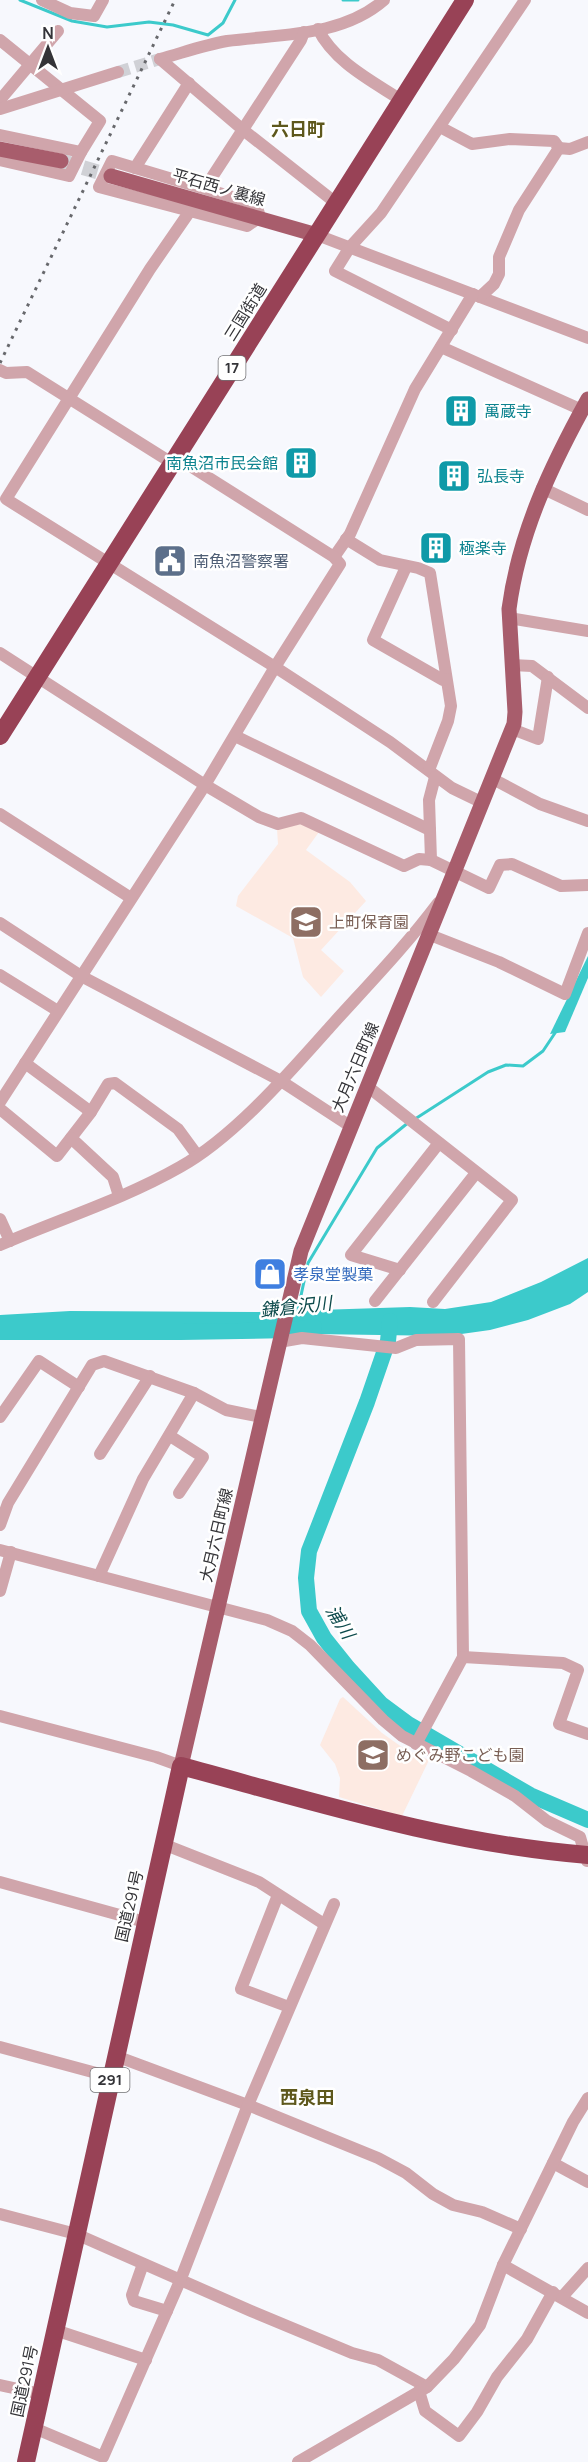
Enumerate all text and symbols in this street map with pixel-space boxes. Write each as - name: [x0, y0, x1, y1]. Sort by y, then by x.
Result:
- north arrow: [18, 18, 78, 78]
- text: N: [42, 22, 54, 44]
- district label: 六日町: [271, 117, 325, 141]
- street label: 平石西ノ裏線: [170, 163, 268, 211]
- street label: 三国街道: [219, 279, 271, 345]
- road number: 17: [218, 356, 246, 380]
- building icon: 萬蔵寺: [443, 393, 479, 429]
- place label: 萬蔵寺: [484, 400, 532, 422]
- building icon: 南魚沼市民会館: [283, 445, 319, 481]
- place label: 南魚沼市民会館: [166, 452, 278, 474]
- building icon: 弘長寺: [436, 458, 472, 494]
- place label: 弘長寺: [477, 465, 525, 487]
- building icon: 極楽寺: [418, 530, 454, 566]
- place label: 極楽寺: [459, 537, 507, 559]
- public building icon: 南魚沼警察署: [152, 543, 188, 579]
- place label: 南魚沼警察署: [193, 550, 289, 572]
- school or university icon: 上町保育園: [288, 904, 324, 940]
- place label: 上町保育園: [329, 911, 409, 933]
- street label: 大月六日町線: [326, 1019, 384, 1115]
- shop icon: 孝泉堂製菓: [252, 1256, 288, 1292]
- place label: 孝泉堂製菓: [293, 1263, 373, 1285]
- water label: 鎌倉沢川: [259, 1290, 335, 1322]
- street label: 大月六日町線: [194, 1486, 238, 1584]
- water label: 浦川: [321, 1600, 362, 1645]
- school or university icon: めぐみ野こども園: [355, 1737, 391, 1773]
- place label: めぐみ野こども園: [396, 1744, 524, 1766]
- street label: 国道291号: [110, 1868, 148, 1944]
- road number: 291: [90, 2068, 130, 2092]
- district label: 西泉田: [280, 2085, 334, 2109]
- street label: 国道291号: [6, 2343, 42, 2419]

